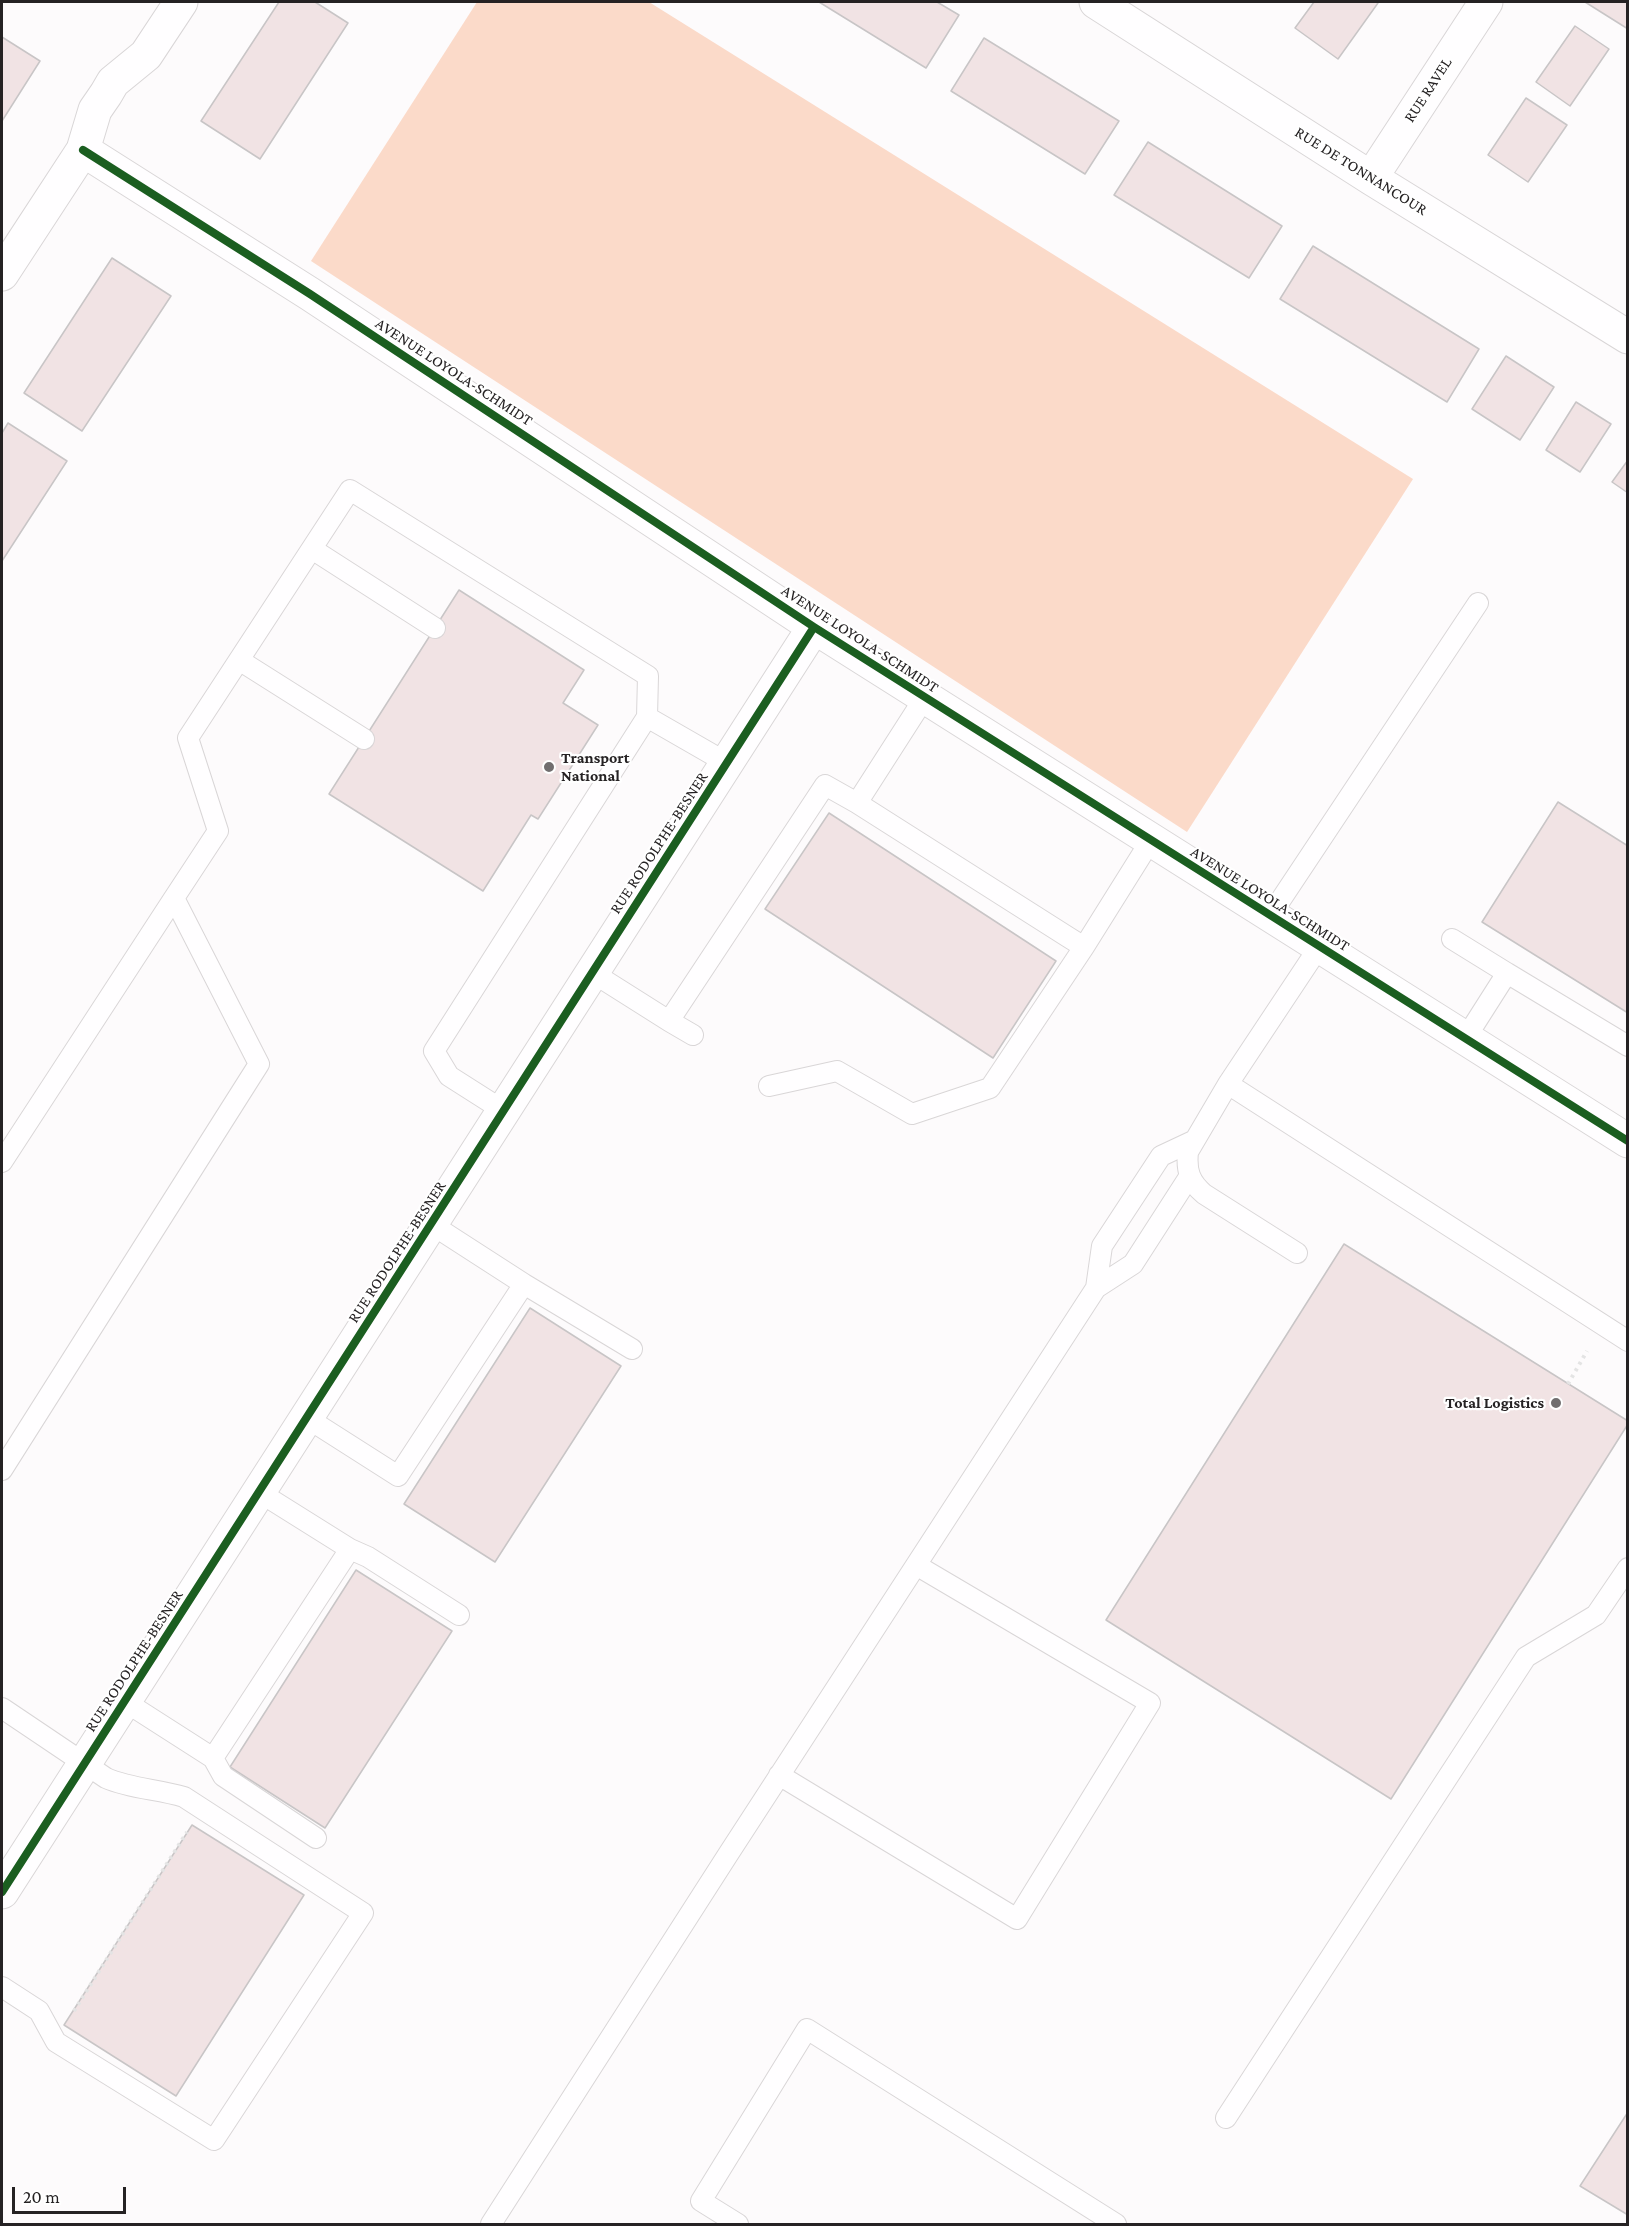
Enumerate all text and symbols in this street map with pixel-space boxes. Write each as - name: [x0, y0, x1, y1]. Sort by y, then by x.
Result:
- street label: RUE RAVEL: [1400, 54, 1456, 126]
- street label: RUE DE TONNANCOUR: [1291, 123, 1431, 219]
- street label: AVENUE LOYOLA-SCHMIDT: [372, 314, 536, 430]
- street label: AVENUE LOYOLA-SCHMIDT: [778, 581, 942, 697]
- place label: Transport National: [561, 748, 629, 786]
- marker: Transport National: [542, 760, 556, 774]
- street label: RUE RODOLPHE-BESNER: [606, 768, 712, 918]
- street label: AVENUE LOYOLA-SCHMIDT: [1187, 842, 1353, 956]
- street label: RUE RODOLPHE-BESNER: [344, 1177, 450, 1327]
- place label: Total Logistics: [1445, 1393, 1544, 1413]
- marker: Total Logistics: [1549, 1396, 1563, 1410]
- street label: RUE RODOLPHE-BESNER: [81, 1586, 187, 1736]
- scale bar: [15, 2175, 129, 2213]
- text: 20 m: [23, 2187, 60, 2207]

